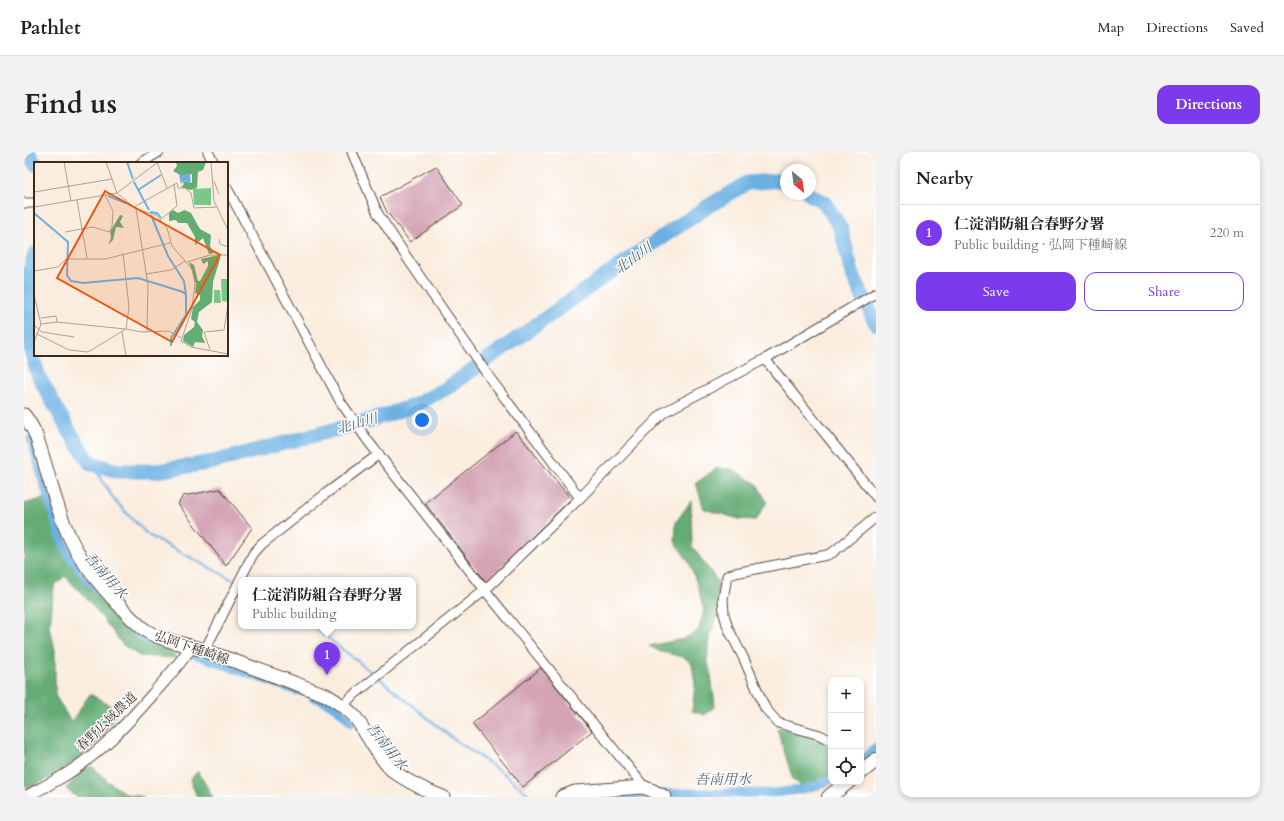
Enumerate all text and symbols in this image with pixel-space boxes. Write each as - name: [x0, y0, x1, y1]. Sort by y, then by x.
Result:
- text: Pathlet: [20, 15, 81, 41]
- text: Map: [1098, 18, 1124, 37]
- text: Directions: [1146, 18, 1208, 37]
- text: Saved: [1230, 18, 1264, 37]
- text: Find us: [24, 85, 117, 123]
- button: Directions: [1157, 85, 1260, 124]
- inset map: [34, 162, 228, 356]
- north arrow: [780, 164, 816, 200]
- text: Nearby: [916, 167, 973, 190]
- text: 仁淀消防組合春野分署: [954, 214, 1104, 234]
- text: 1: [926, 224, 932, 242]
- text: 220 m: [1210, 224, 1244, 242]
- text: Public building · 弘岡下種崎線: [954, 236, 1127, 254]
- water label: 北山川: [611, 237, 658, 278]
- button: Save: [916, 272, 1076, 311]
- button: Share: [1084, 272, 1244, 311]
- water label: 北山川: [334, 408, 382, 438]
- your location: [412, 410, 432, 430]
- water label: 吾南用水: [80, 548, 132, 604]
- popup: [238, 577, 416, 629]
- text: 仁淀消防組合春野分署: [252, 585, 402, 605]
- text: Public building: [252, 605, 337, 623]
- street label: 弘岡下種崎線: [152, 627, 231, 669]
- pin: 1: [314, 642, 340, 675]
- map controls: [828, 677, 864, 785]
- button: +: [828, 677, 864, 713]
- street label: 春野広域農道: [72, 688, 141, 755]
- button: −: [828, 713, 864, 749]
- water label: 吾南用水: [362, 718, 413, 776]
- button: locate: [828, 749, 864, 785]
- water label: 吾南用水: [695, 770, 753, 789]

